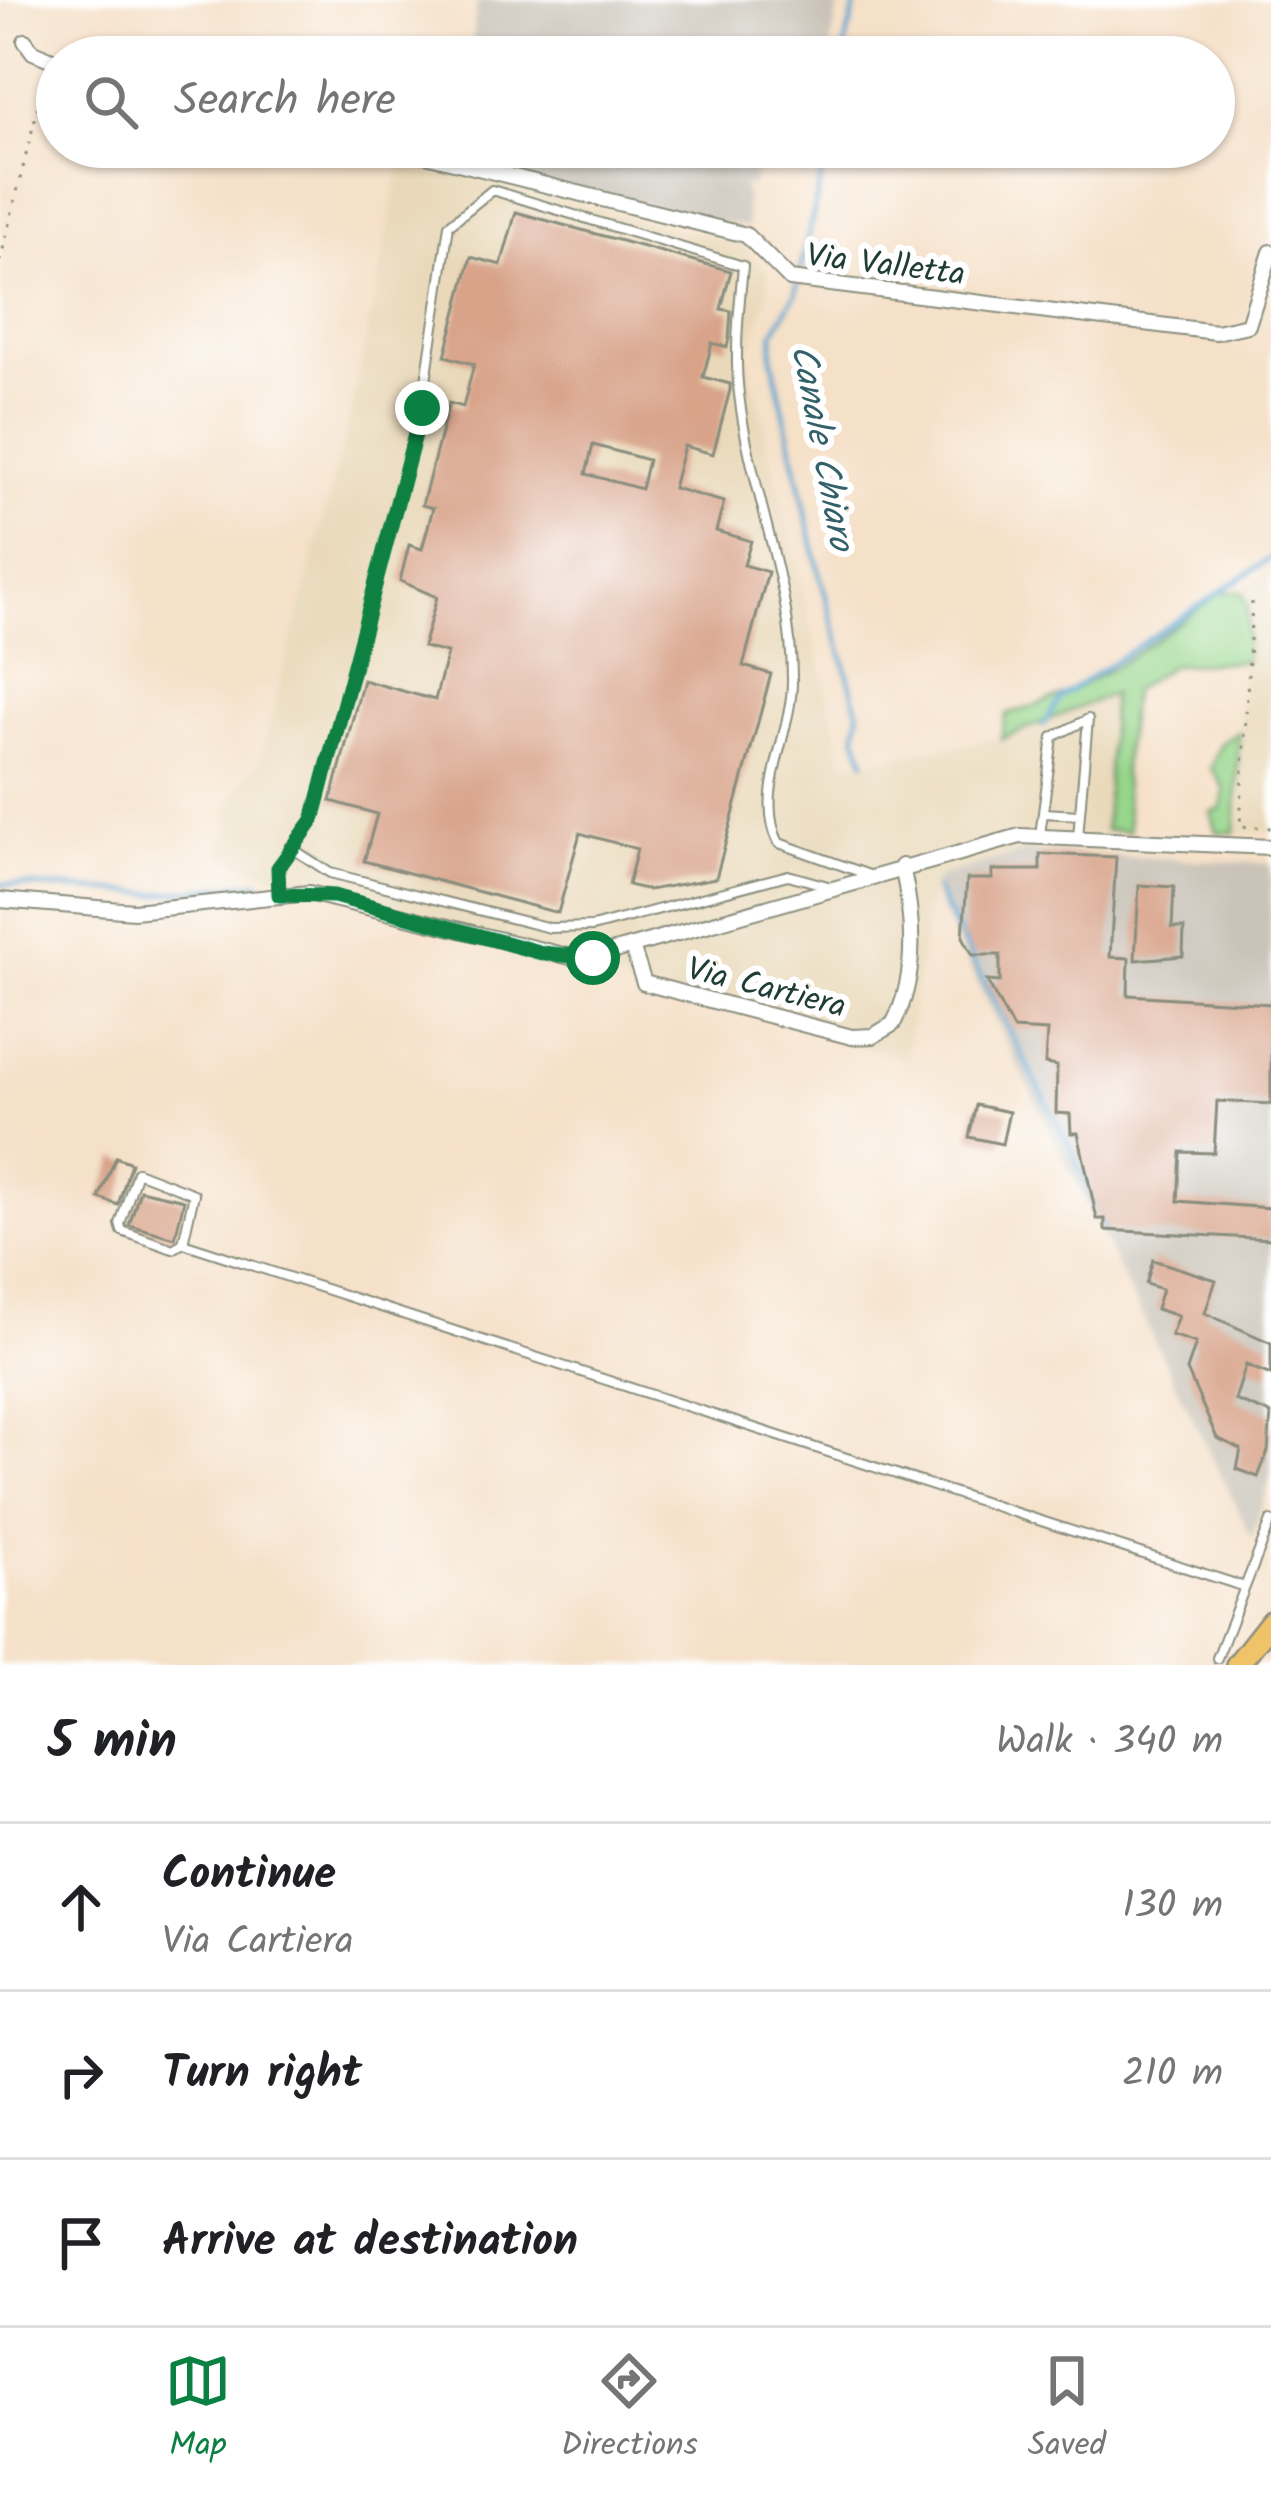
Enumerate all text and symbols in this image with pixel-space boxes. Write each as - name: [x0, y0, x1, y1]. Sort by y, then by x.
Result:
- search box: [36, 36, 1235, 168]
- text: Search here: [174, 66, 396, 138]
- icon: search: [78, 69, 144, 135]
- street label: Via Valletta: [803, 230, 968, 302]
- water label: Canale Chiaro: [773, 340, 869, 558]
- route end: [395, 381, 449, 435]
- route start: [566, 931, 620, 985]
- street label: Via Cartiera: [681, 944, 851, 1035]
- text: 5 min: [48, 1703, 177, 1784]
- text: Walk · 340 m: [996, 1712, 1223, 1774]
- text: Continue: [162, 1840, 336, 1912]
- icon: ahead: [48, 1874, 114, 1940]
- text: 130 m: [1122, 1876, 1223, 1938]
- text: Via Cartiera: [162, 1912, 354, 1974]
- text: Turn right: [162, 2039, 362, 2111]
- icon: right: [48, 2042, 114, 2108]
- text: 210 m: [1122, 2044, 1223, 2106]
- text: Arrive at destination: [162, 2207, 578, 2279]
- icon: arrive: [48, 2210, 114, 2276]
- tab: Map: [165, 2348, 231, 2473]
- tab: Directions: [561, 2348, 698, 2473]
- tab: Saved: [1028, 2348, 1106, 2473]

